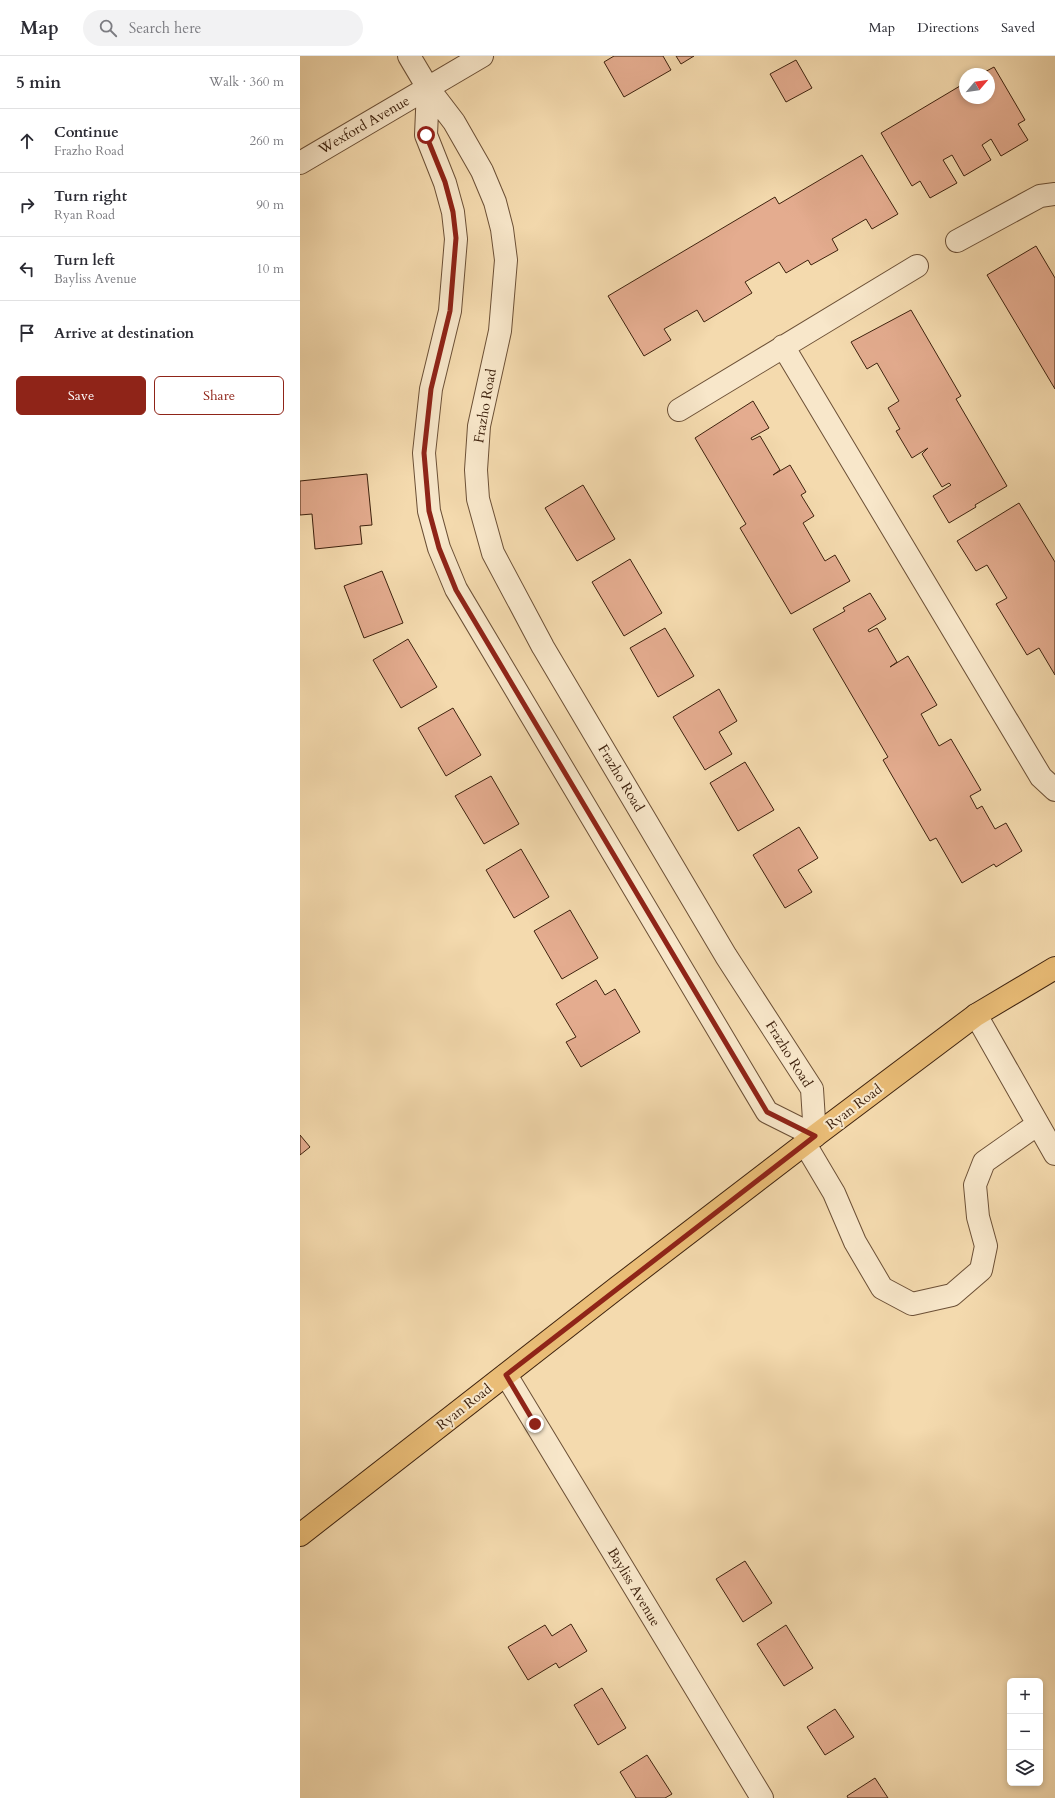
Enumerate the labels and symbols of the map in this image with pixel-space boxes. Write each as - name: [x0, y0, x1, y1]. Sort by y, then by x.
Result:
- north arrow: [959, 68, 995, 104]
- street label: Wexford Avenue: [314, 91, 413, 159]
- route start: [417, 126, 435, 144]
- street label: Frazho Road: [469, 367, 501, 445]
- street label: Frazho Road: [593, 741, 649, 816]
- street label: Frazho Road: [761, 1017, 817, 1091]
- street label: Ryan Road: [822, 1079, 886, 1134]
- street label: Ryan Road: [432, 1379, 496, 1435]
- route end: [526, 1415, 544, 1433]
- street label: Bayliss Avenue: [603, 1544, 665, 1630]

